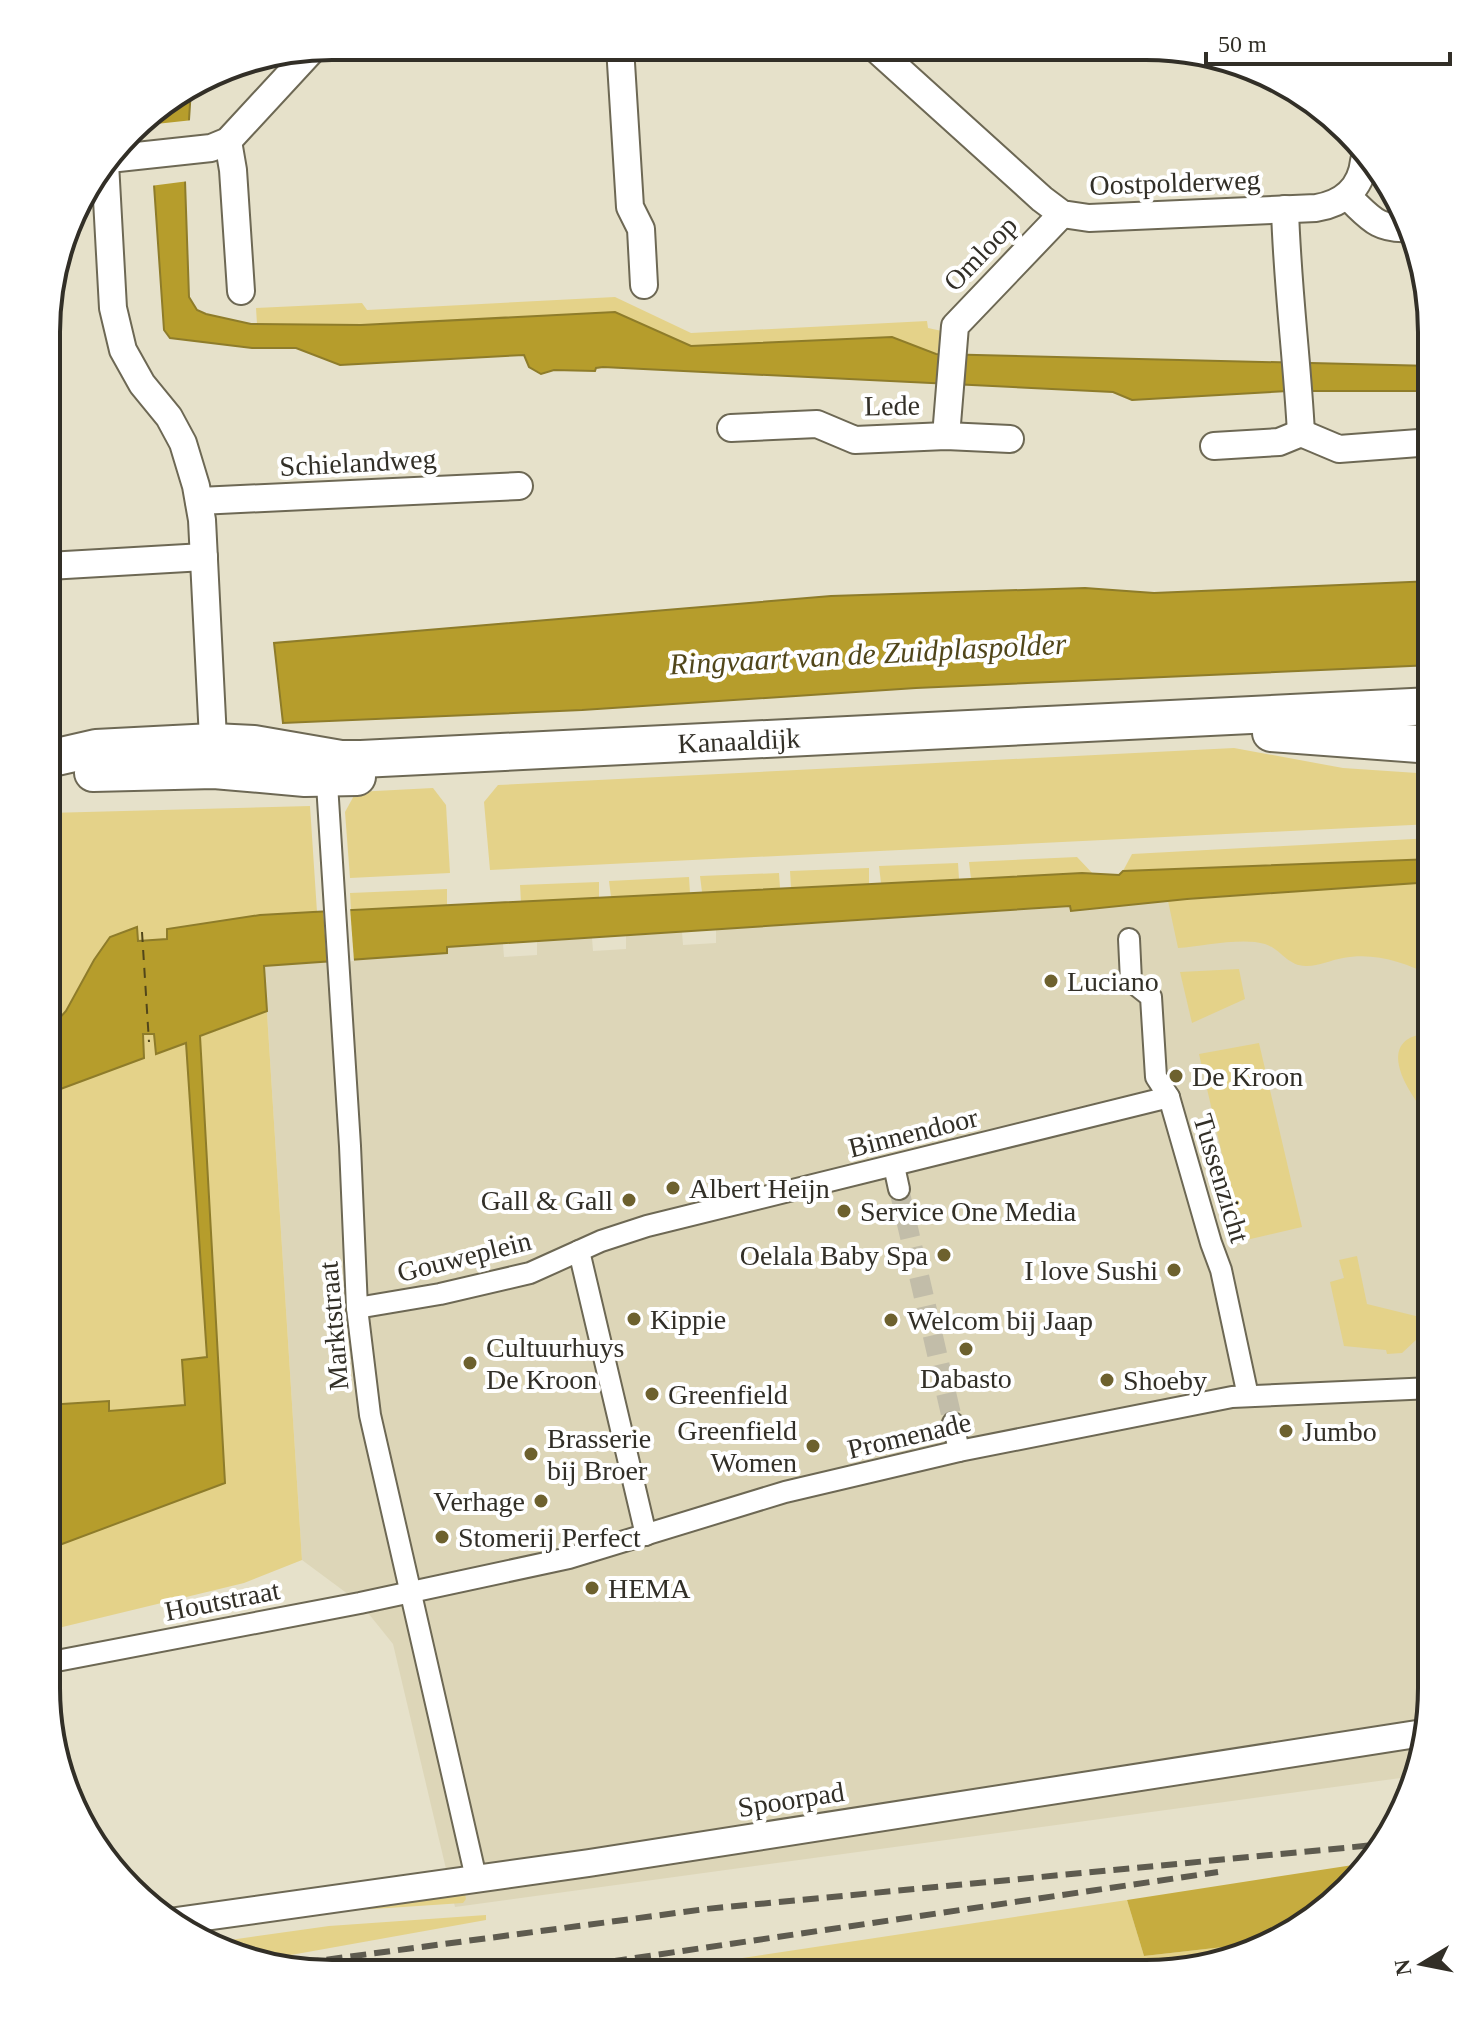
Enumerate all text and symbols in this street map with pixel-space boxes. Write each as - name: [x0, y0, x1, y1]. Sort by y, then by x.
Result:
- scale bar: [1206, 16, 1450, 66]
- text: 50 m: [1218, 31, 1267, 57]
- street label: Oostpolderweg: [1089, 164, 1261, 201]
- street label: Omloop: [937, 210, 1023, 297]
- street label: Lede: [864, 390, 920, 421]
- street label: Schielandweg: [279, 443, 437, 482]
- water label: Ringvaart van de Zuidplaspolder: [668, 627, 1068, 680]
- street label: Kanaaldijk: [677, 722, 801, 759]
- place label: Luciano: [1067, 966, 1159, 997]
- marker: Luciano: [1042, 972, 1060, 990]
- place label: De Kroon: [1192, 1061, 1303, 1092]
- marker: De Kroon: [1167, 1067, 1185, 1085]
- street label: Binnendoor: [845, 1101, 982, 1164]
- street label: Tussenzicht: [1187, 1110, 1256, 1246]
- place label: Albert Heijn: [689, 1173, 830, 1204]
- marker: Albert Heijn: [664, 1179, 682, 1197]
- place label: Gall & Gall: [481, 1185, 613, 1216]
- marker: Gall & Gall: [620, 1191, 638, 1209]
- place label: Service One Media: [860, 1196, 1077, 1227]
- marker: Service One Media: [835, 1202, 853, 1220]
- street label: Gouweplein: [394, 1225, 534, 1288]
- place label: Oelala Baby Spa: [740, 1240, 929, 1271]
- marker: Oelala Baby Spa: [935, 1246, 953, 1264]
- place label: I love Sushi: [1024, 1255, 1158, 1286]
- street label: Marktstraat: [312, 1260, 355, 1392]
- marker: I love Sushi: [1165, 1261, 1183, 1279]
- place label: Kippie: [650, 1304, 726, 1335]
- place label: Welcom bij Jaap: [907, 1305, 1093, 1336]
- marker: Kippie: [625, 1310, 643, 1328]
- marker: Welcom bij Jaap: [882, 1311, 900, 1329]
- place label: Cultuurhuys De Kroon: [486, 1332, 624, 1395]
- marker: Dabasto: [957, 1340, 975, 1358]
- marker: Cultuurhuys De Kroon: [461, 1354, 479, 1372]
- place label: Dabasto: [920, 1363, 1012, 1394]
- place label: Shoeby: [1123, 1365, 1207, 1396]
- marker: Shoeby: [1098, 1371, 1116, 1389]
- place label: Greenfield: [668, 1379, 788, 1410]
- marker: Greenfield: [643, 1385, 661, 1403]
- street label: Promenade: [844, 1406, 974, 1465]
- place label: Greenfield Women: [677, 1415, 797, 1478]
- place label: Jumbo: [1302, 1416, 1377, 1447]
- marker: Jumbo: [1277, 1422, 1295, 1440]
- place label: Brasserie bij Broer: [547, 1423, 651, 1486]
- marker: Greenfield Women: [804, 1437, 822, 1455]
- marker: Brasserie bij Broer: [522, 1445, 540, 1463]
- place label: Verhage: [433, 1486, 525, 1517]
- marker: Verhage: [532, 1492, 550, 1510]
- place label: Stomerij Perfect: [458, 1522, 641, 1553]
- marker: Stomerij Perfect: [433, 1528, 451, 1546]
- place label: HEMA: [608, 1573, 691, 1604]
- street label: Houtstraat: [162, 1574, 283, 1627]
- marker: HEMA: [583, 1579, 601, 1597]
- street label: Spoorpad: [736, 1776, 847, 1823]
- north arrow: [1382, 1924, 1462, 2004]
- text: N: [1389, 1957, 1416, 1977]

